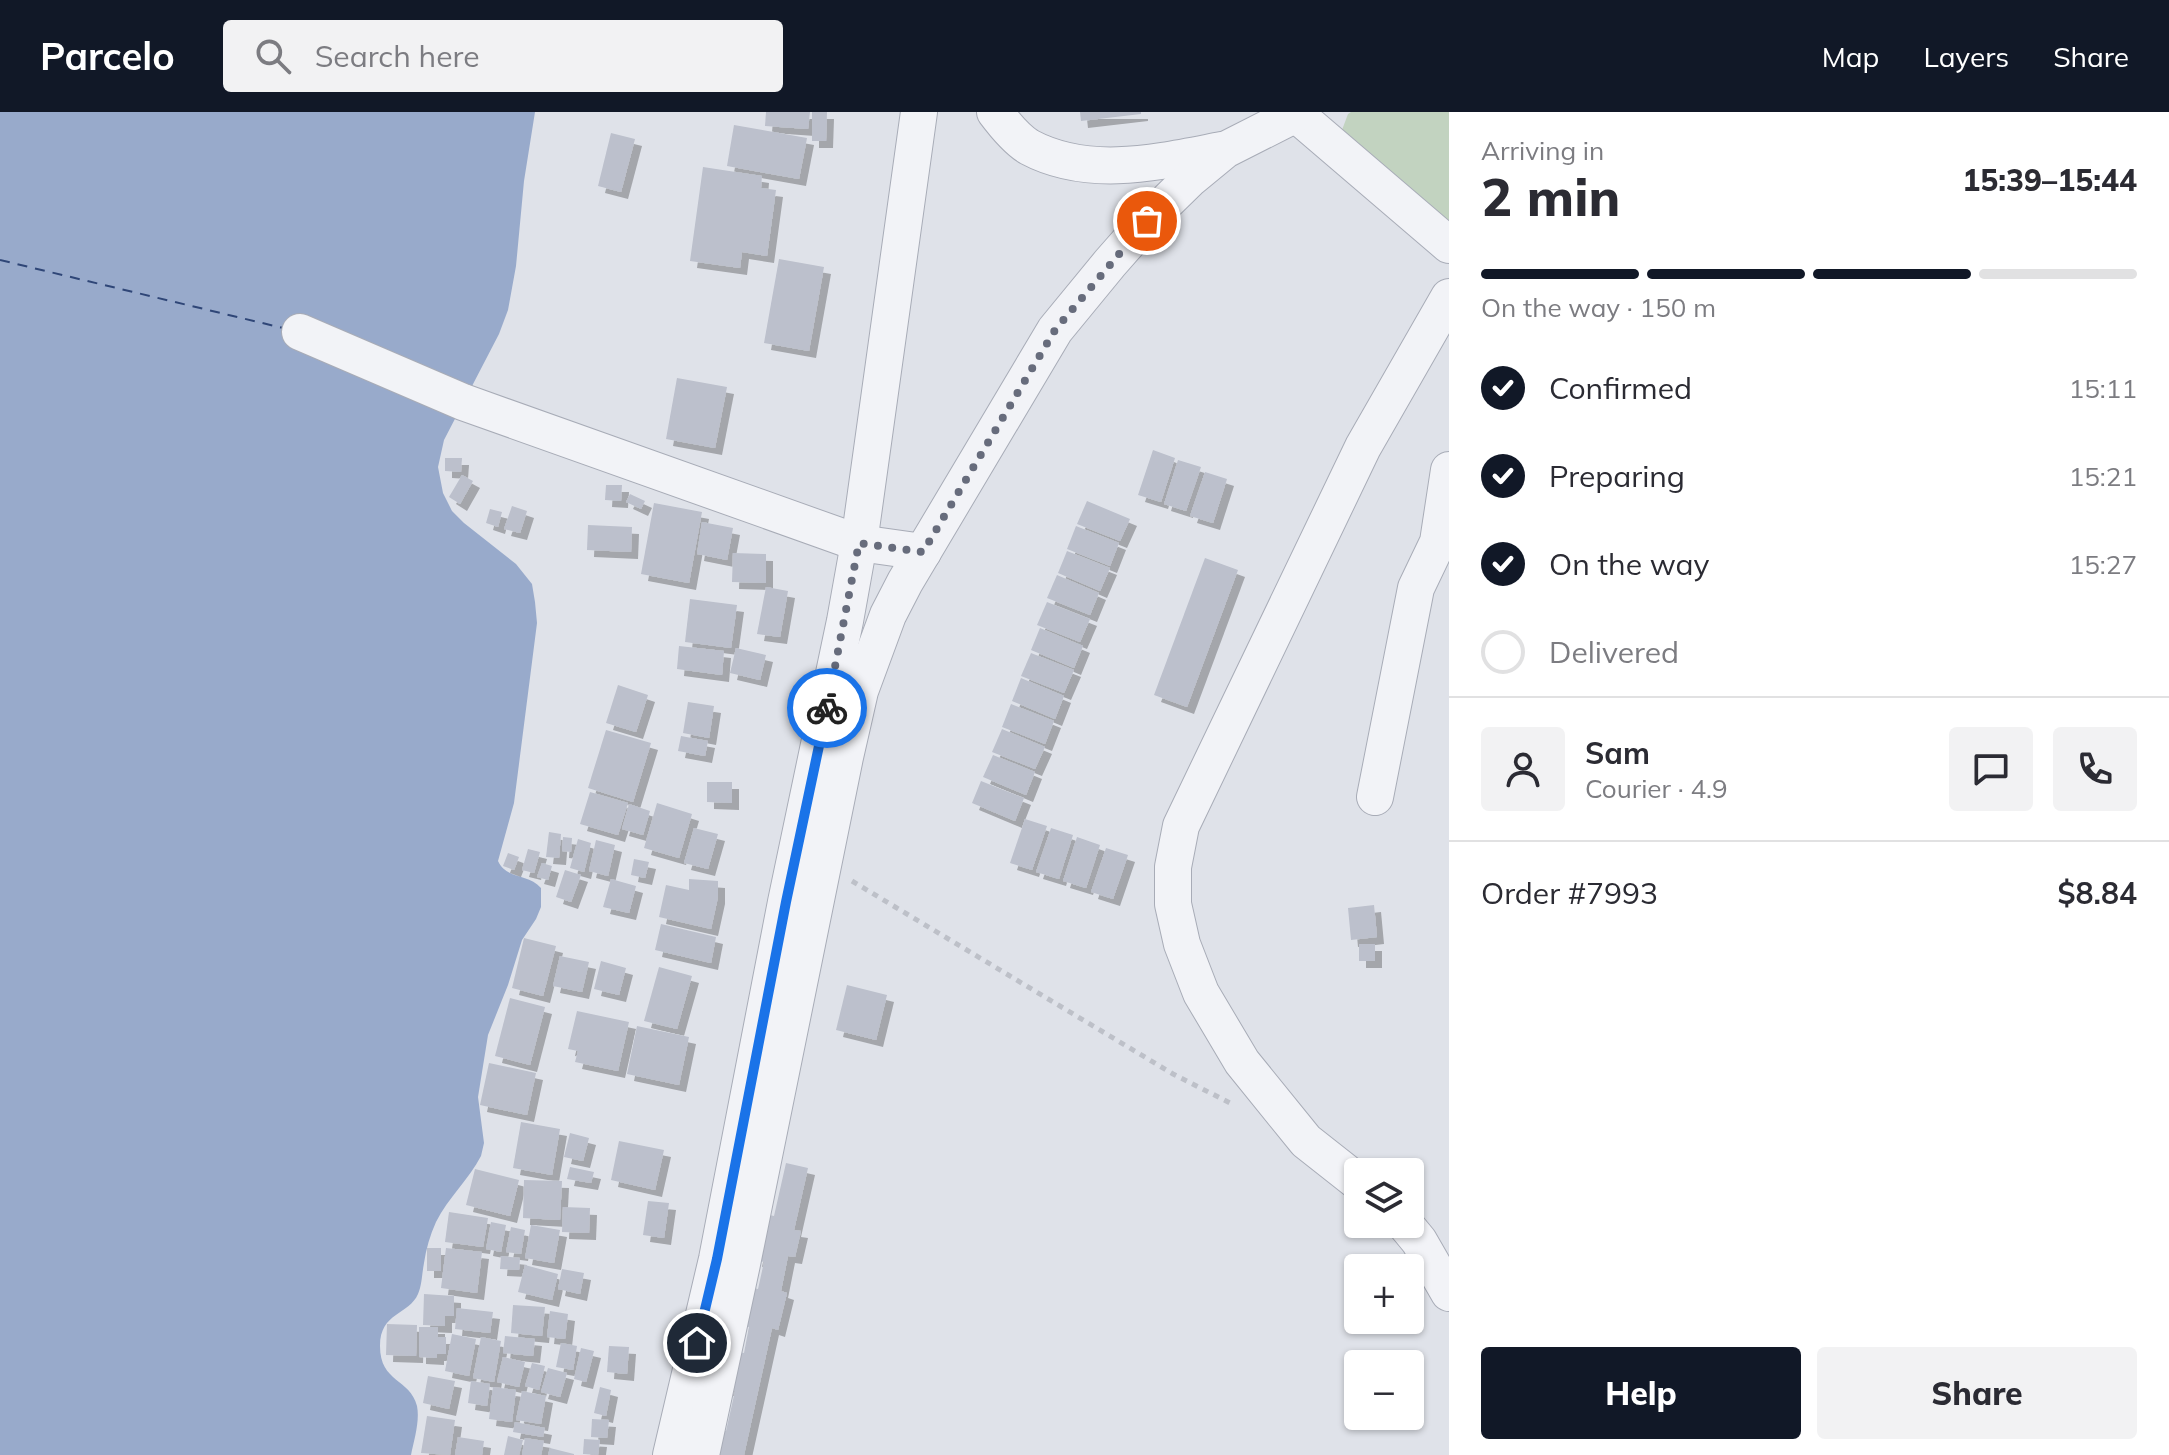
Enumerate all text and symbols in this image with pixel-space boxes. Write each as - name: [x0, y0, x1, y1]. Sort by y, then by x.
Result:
- search box: [223, 20, 783, 92]
- text: Parcelo: [40, 32, 175, 80]
- icon: search: [251, 34, 295, 78]
- text: Search here: [315, 37, 480, 75]
- text: Map: [1822, 39, 1879, 74]
- text: Layers: [1923, 39, 2009, 74]
- text: Share: [2053, 39, 2129, 74]
- text: Arriving in: [1481, 134, 1604, 167]
- text: 15:39–15:44: [1962, 161, 2137, 199]
- text: 2 min: [1481, 164, 1620, 229]
- pin: [1113, 187, 1181, 255]
- icon: bag: [1125, 199, 1169, 243]
- text: On the way · 150 m: [1481, 291, 1716, 324]
- icon: check: [1481, 366, 1525, 410]
- text: Confirmed: [1549, 369, 1692, 407]
- text: 15:11: [2069, 372, 2137, 405]
- icon: check: [1481, 454, 1525, 498]
- text: Preparing: [1549, 457, 1685, 495]
- text: 15:21: [2069, 460, 2137, 493]
- icon: check: [1481, 542, 1525, 586]
- text: On the way: [1549, 545, 1709, 583]
- text: 15:27: [2069, 548, 2137, 581]
- text: Delivered: [1549, 633, 1679, 671]
- courier: [787, 668, 867, 748]
- icon: bike: [805, 686, 849, 730]
- button: person: [1481, 727, 1565, 811]
- button: chat: [1949, 727, 2033, 811]
- button: phone: [2053, 727, 2137, 811]
- text: Sam: [1585, 734, 1650, 772]
- text: Courier · 4.9: [1585, 772, 1728, 805]
- text: Order #7993: [1481, 874, 1658, 912]
- text: $8.84: [2058, 874, 2137, 912]
- map controls: [1344, 1158, 1424, 1430]
- button: layers: [1344, 1158, 1424, 1238]
- button: +: [1344, 1254, 1424, 1334]
- pin: [663, 1309, 731, 1377]
- icon: home: [675, 1321, 719, 1365]
- button: Help: [1481, 1347, 1801, 1439]
- button: Share: [1817, 1347, 2137, 1439]
- button: −: [1344, 1350, 1424, 1430]

